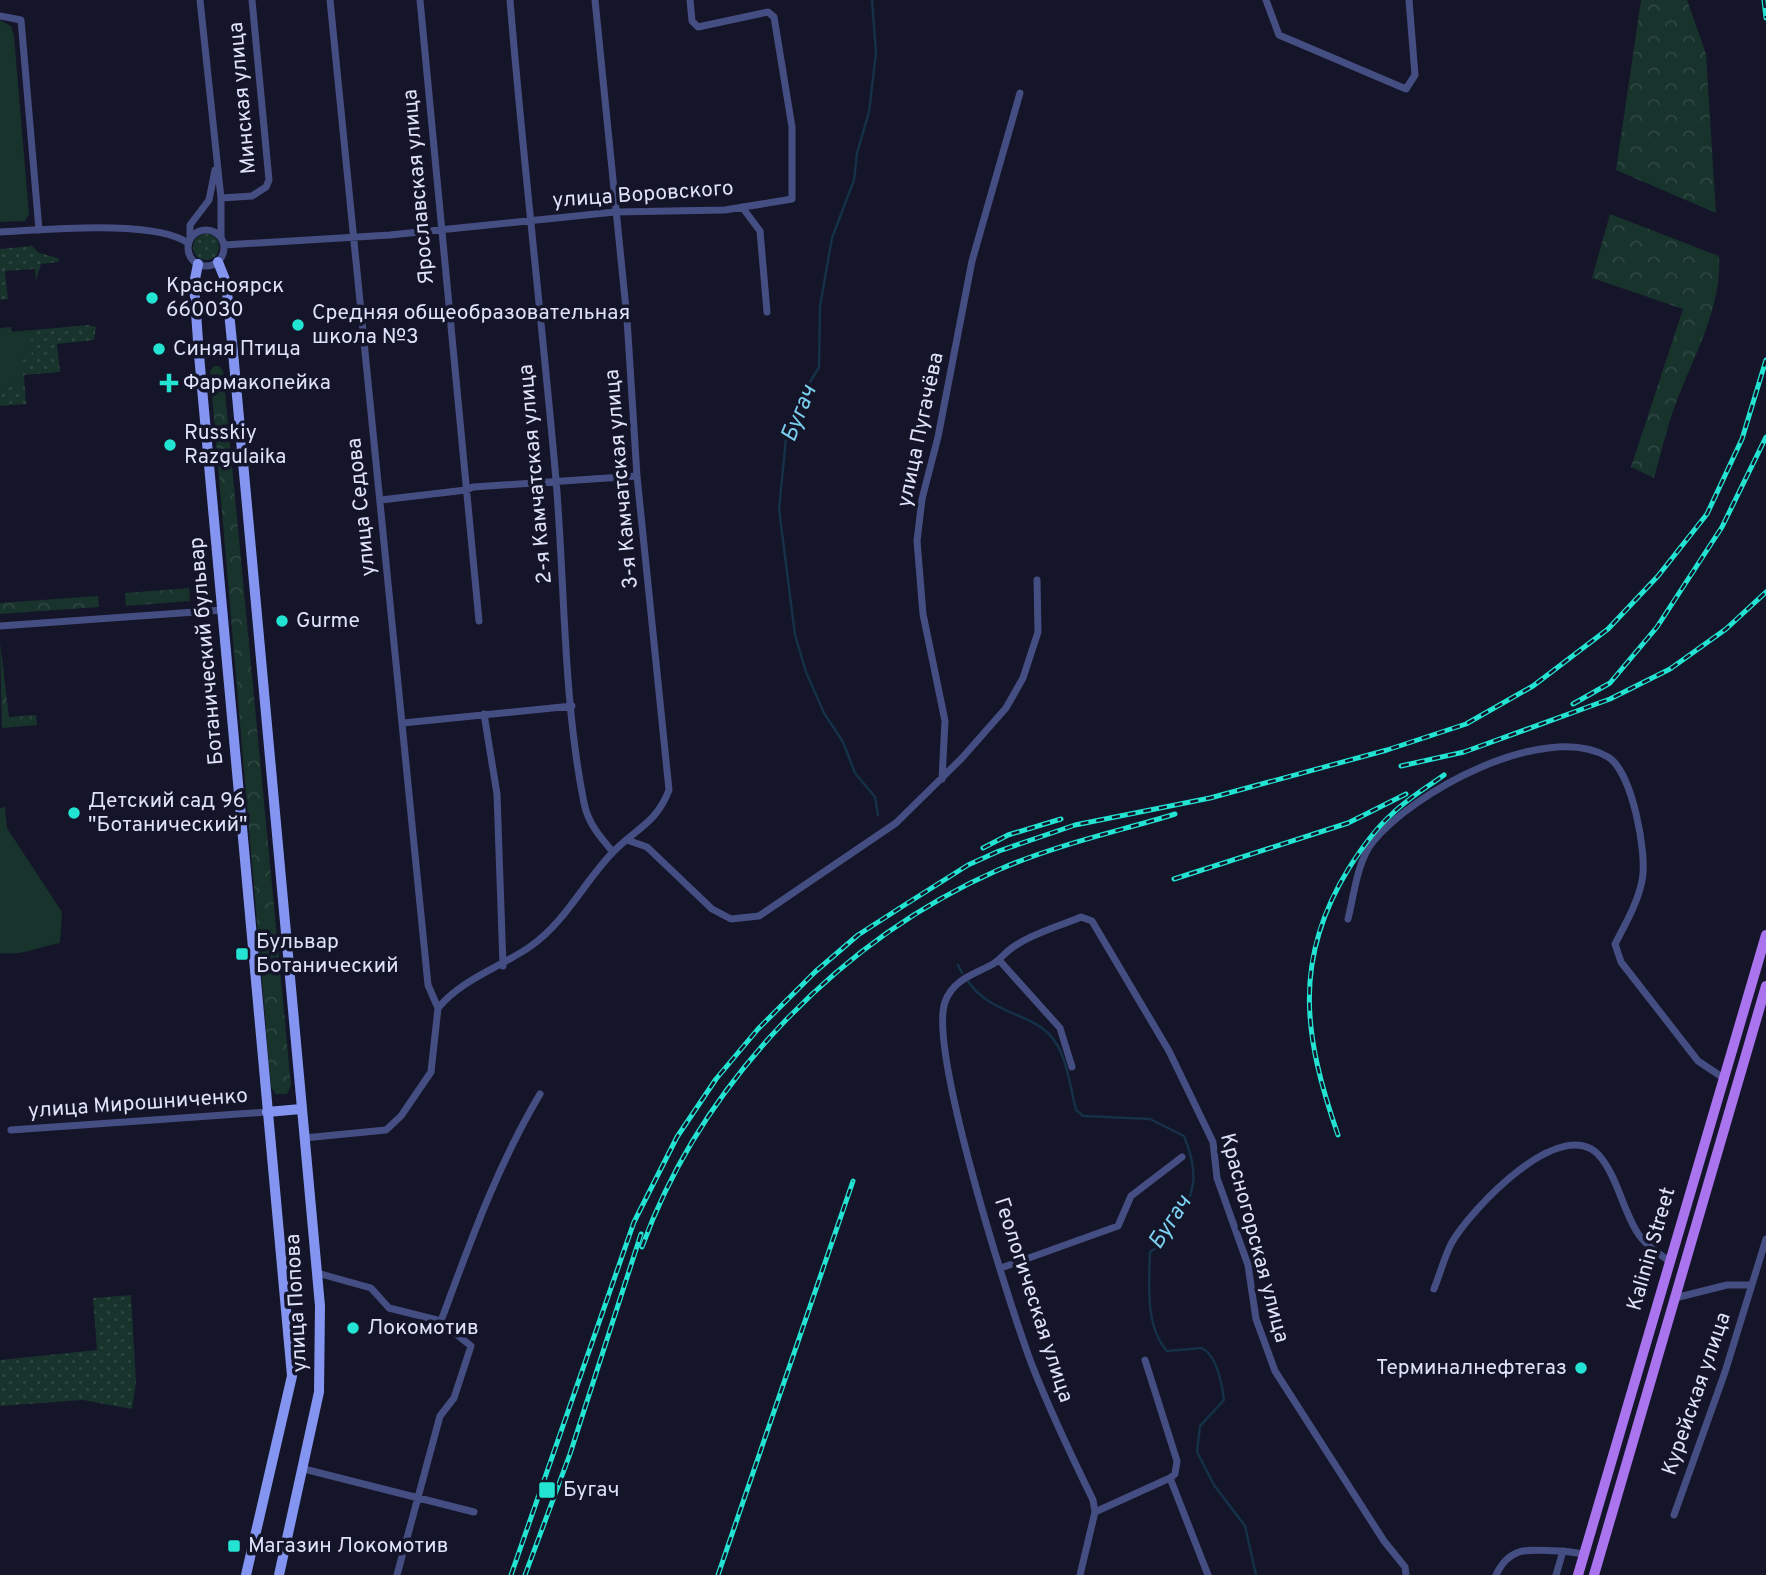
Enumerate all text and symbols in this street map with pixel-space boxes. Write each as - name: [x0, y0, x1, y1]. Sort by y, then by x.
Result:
- street label: Минская улица: [223, 21, 263, 175]
- street label: Ярославская улица: [397, 88, 441, 286]
- street label: улица Воровского: [551, 175, 735, 215]
- place label: Красноярск 660030: [166, 273, 284, 324]
- marker: Красноярск 660030: [144, 290, 160, 306]
- place label: Средняя общеобразовательная школа №3: [312, 300, 630, 351]
- marker: Средняя общеобразовательная школа №3: [290, 317, 306, 333]
- place label: Синяя Птица: [173, 336, 301, 363]
- marker: Синяя Птица: [151, 341, 167, 357]
- street label: улица Пугачёва: [891, 350, 951, 510]
- street label: 2-я Камчатская улица: [513, 363, 559, 585]
- street label: 3-я Камчатская улица: [599, 368, 645, 590]
- place label: Фармакопейка: [183, 370, 331, 397]
- marker: Фармакопейка: [161, 375, 177, 391]
- water label: Бугач: [776, 381, 825, 447]
- place label: Russkiy Razgulaika: [184, 420, 286, 471]
- street label: улица Седова: [341, 436, 383, 578]
- marker: Russkiy Razgulaika: [162, 437, 178, 453]
- street label: Ботанический бульвар: [184, 536, 230, 766]
- place label: Gurme: [296, 608, 360, 635]
- marker: Gurme: [274, 613, 290, 629]
- place label: Детский сад 96 "Ботанический": [88, 788, 247, 839]
- marker: Детский сад 96 "Ботанический": [66, 805, 82, 821]
- place label: Бульвар Ботанический: [256, 929, 399, 980]
- marker: Бульвар Ботанический: [234, 946, 250, 962]
- street label: улица Мирошниченко: [27, 1083, 249, 1125]
- street label: Красногорская улица: [1213, 1130, 1295, 1346]
- street label: Kalinin Street: [1621, 1184, 1683, 1314]
- water label: Бугач: [1143, 1190, 1199, 1256]
- street label: Геологическая улица: [987, 1194, 1079, 1406]
- street label: улица Попова: [280, 1233, 314, 1373]
- street label: Курейская улица: [1656, 1309, 1738, 1479]
- place label: Локомотив: [367, 1315, 479, 1342]
- marker: Локомотив: [345, 1320, 361, 1336]
- place label: Терминалнефтегаз: [1376, 1355, 1567, 1382]
- marker: Терминалнефтегаз: [1573, 1360, 1589, 1376]
- place label: Бугач: [563, 1477, 620, 1504]
- marker: Бугач: [537, 1480, 557, 1500]
- place label: Магазин Локомотив: [248, 1533, 448, 1560]
- marker: Магазин Локомотив: [226, 1538, 242, 1554]

